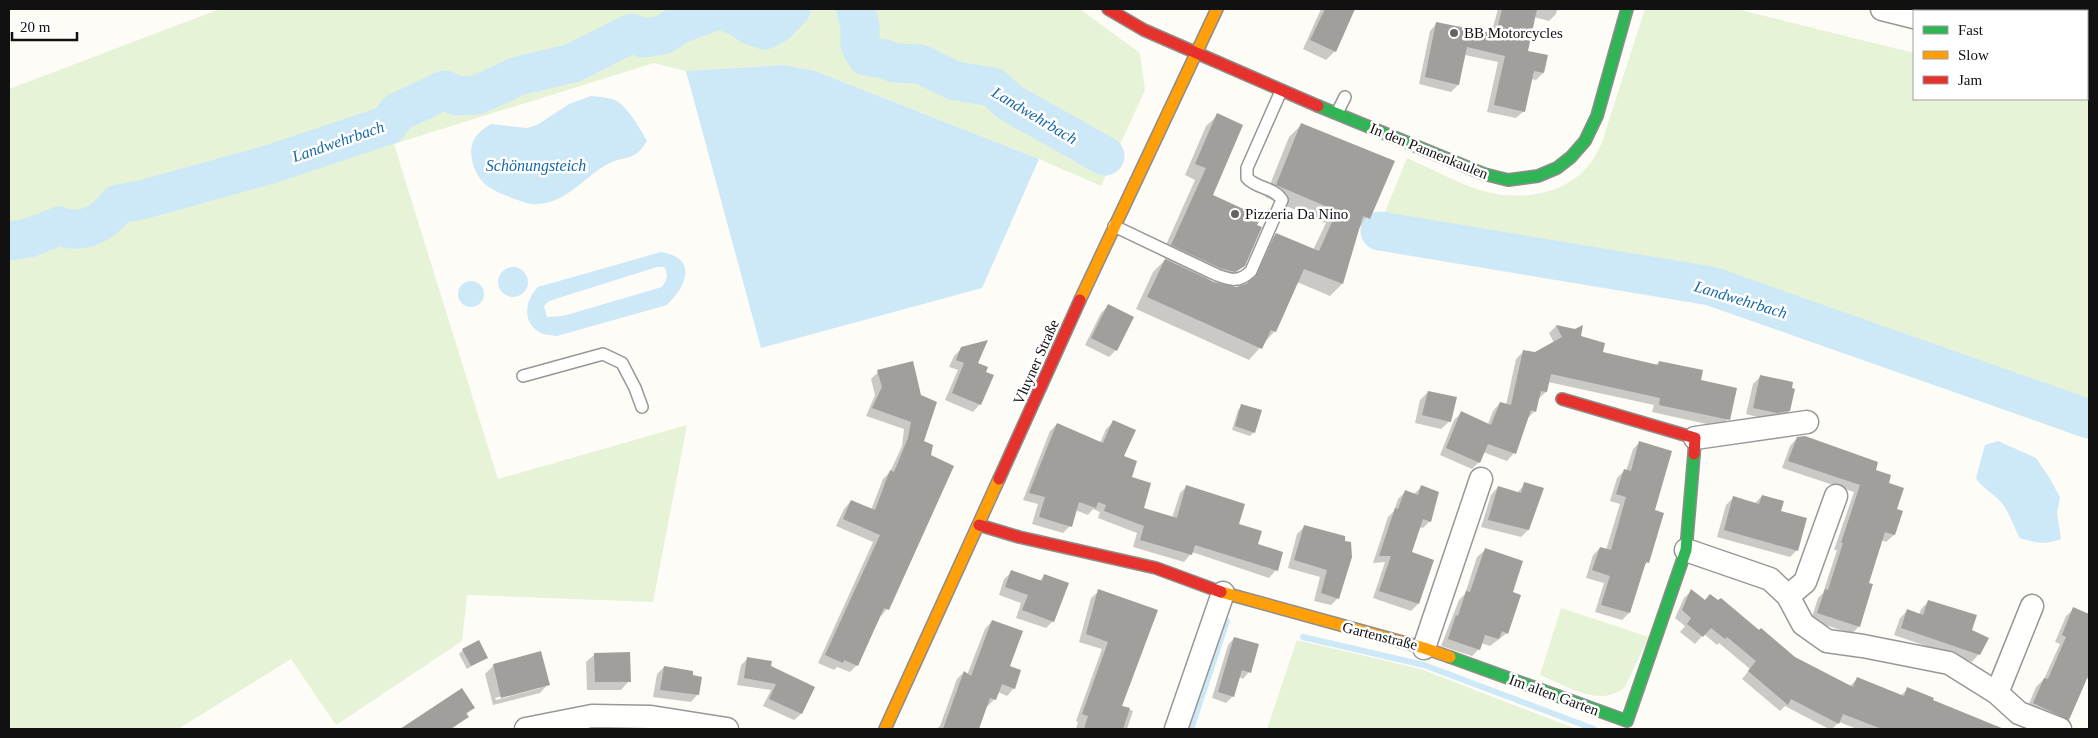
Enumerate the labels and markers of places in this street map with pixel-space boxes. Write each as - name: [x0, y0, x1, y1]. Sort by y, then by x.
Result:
- place label: BB Motorcycles: [1464, 25, 1563, 41]
- marker: BB Motorcycles: [1448, 27, 1460, 39]
- place label: Pizzeria Da Nino: [1245, 206, 1348, 222]
- marker: Pizzeria Da Nino: [1229, 208, 1241, 220]

